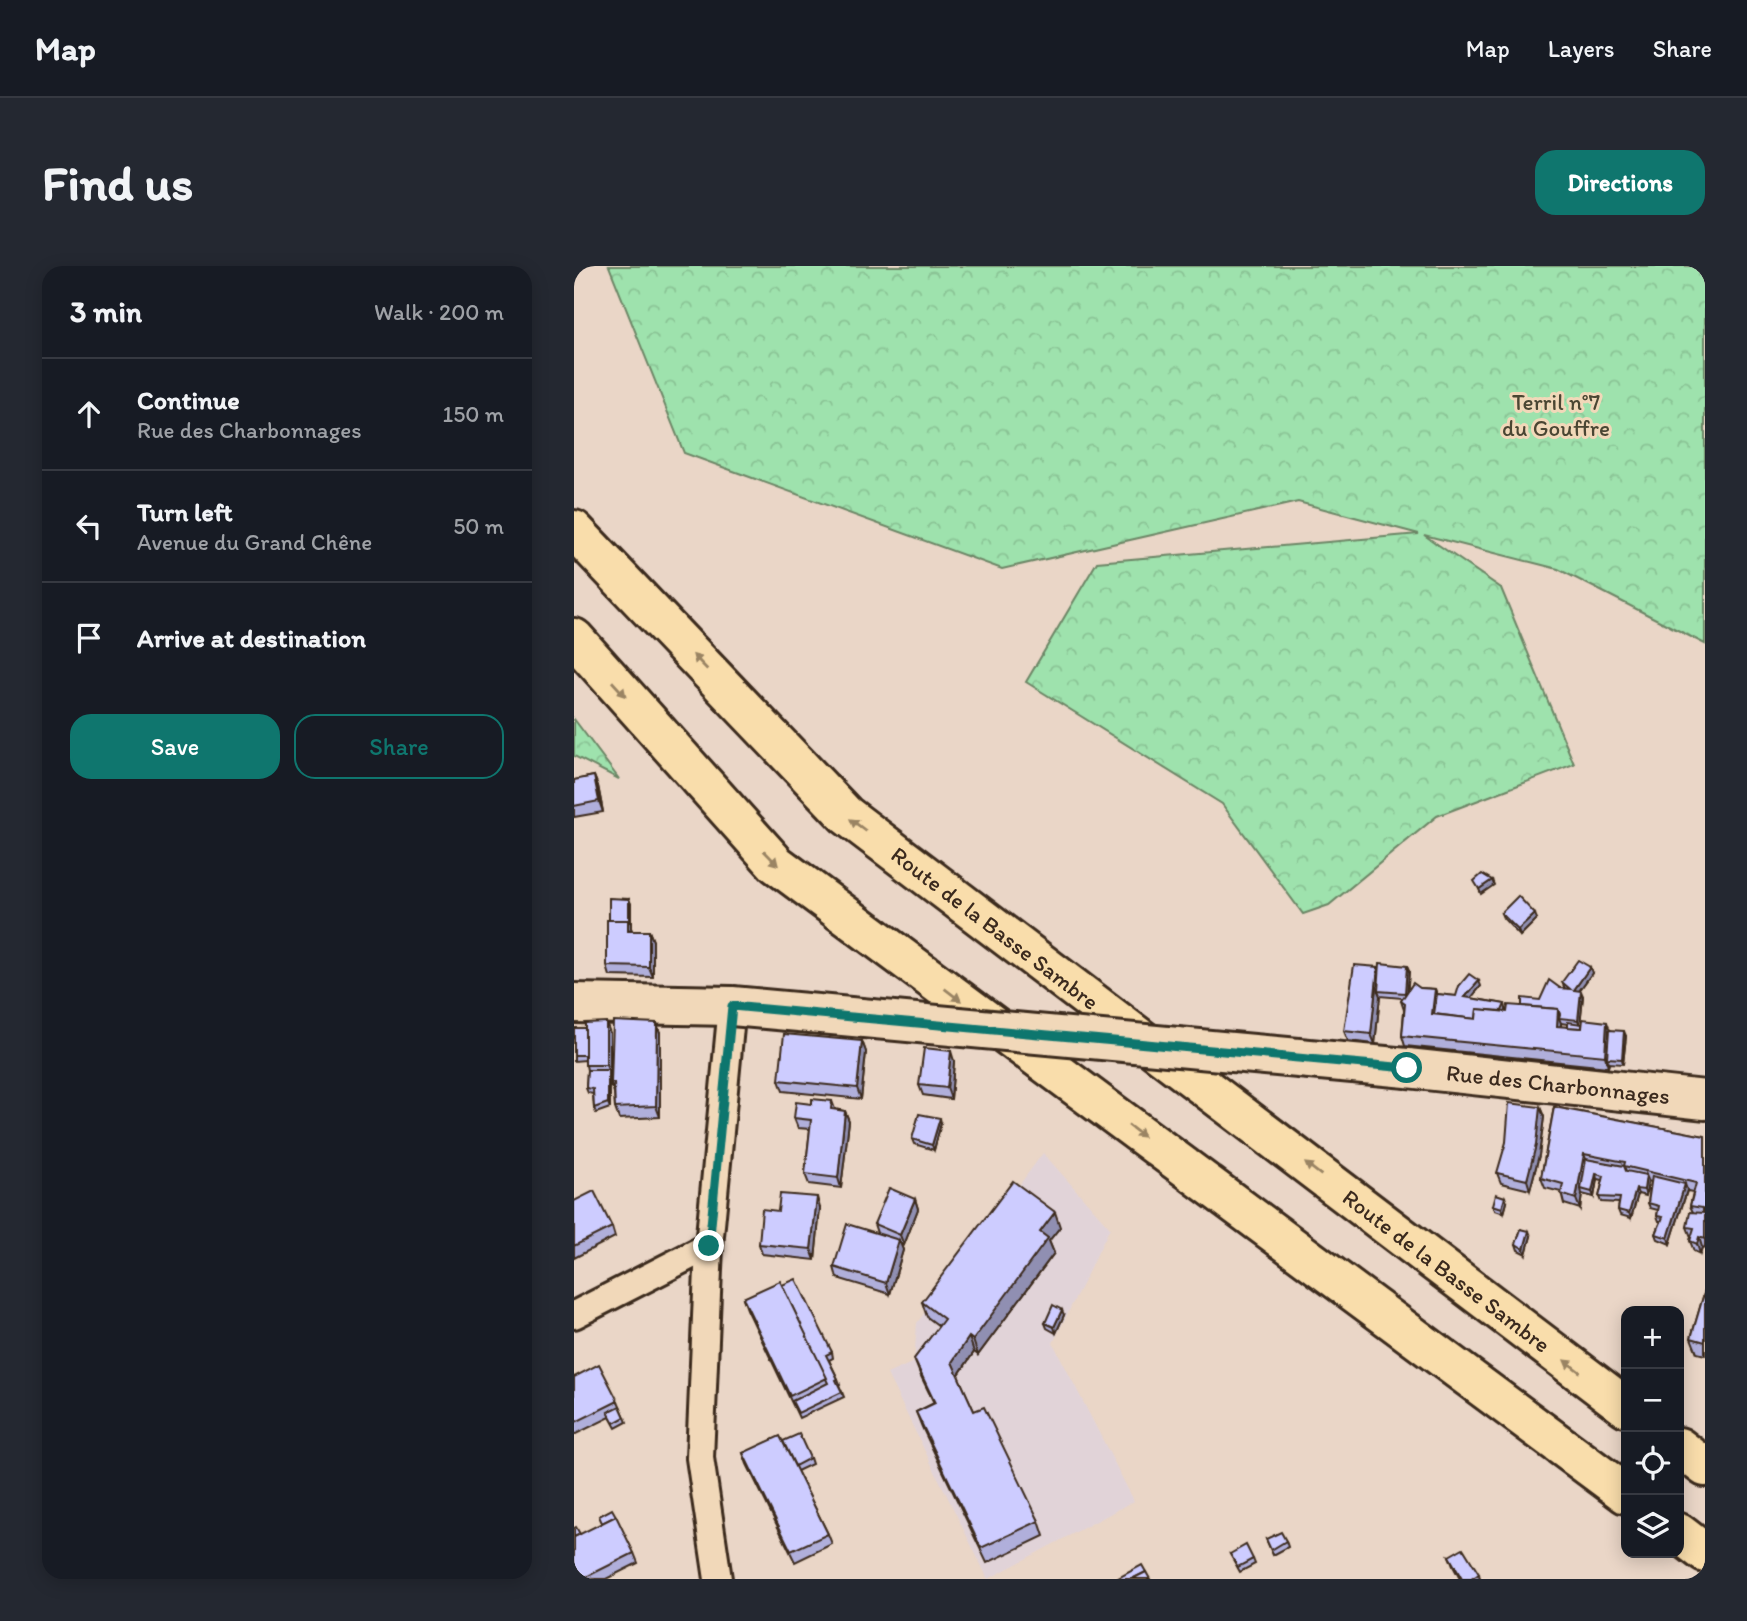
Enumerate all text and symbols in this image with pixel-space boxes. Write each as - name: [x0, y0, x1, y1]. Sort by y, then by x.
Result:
- text: Map: [35, 29, 96, 68]
- text: Map: [1466, 34, 1510, 63]
- text: Layers: [1548, 34, 1615, 63]
- text: Share: [1653, 34, 1712, 63]
- button: Directions: [1535, 150, 1705, 215]
- text: Find us: [42, 153, 193, 212]
- text: 3 min: [70, 293, 142, 330]
- text: Walk · 200 m: [374, 298, 504, 326]
- text: Continue: [137, 384, 240, 416]
- park label: Terril n°7 du Gouffre: [1502, 388, 1610, 442]
- icon: ahead: [70, 395, 108, 433]
- text: 150 m: [443, 400, 504, 428]
- text: Rue des Charbonnages: [137, 416, 362, 444]
- text: Turn left: [137, 496, 233, 528]
- icon: left: [70, 507, 108, 545]
- text: 50 m: [453, 512, 504, 540]
- text: Avenue du Grand Chêne: [137, 528, 372, 556]
- icon: arrive: [70, 619, 108, 657]
- text: Arrive at destination: [137, 622, 366, 654]
- one-way arrow: [691, 653, 708, 670]
- one-way arrow: [611, 680, 627, 697]
- button: Save: [70, 714, 280, 779]
- button: Share: [294, 714, 504, 779]
- one-way arrow: [849, 818, 867, 832]
- street label: Route de la Basse Sambre: [886, 840, 1104, 1016]
- one-way arrow: [763, 849, 779, 866]
- one-way arrow: [944, 988, 962, 1002]
- route start: [1391, 1052, 1422, 1083]
- street label: Rue des Charbonnages: [1445, 1058, 1671, 1110]
- one-way arrow: [1126, 1123, 1144, 1138]
- one-way arrow: [1304, 1162, 1322, 1177]
- street label: Route de la Basse Sambre: [1337, 1183, 1556, 1359]
- route end: [693, 1230, 724, 1261]
- map controls: [1621, 1306, 1684, 1558]
- button: +: [1621, 1306, 1684, 1369]
- one-way arrow: [1563, 1360, 1581, 1374]
- button: −: [1621, 1369, 1684, 1432]
- button: locate: [1621, 1432, 1684, 1495]
- button: layers: [1621, 1495, 1684, 1558]

